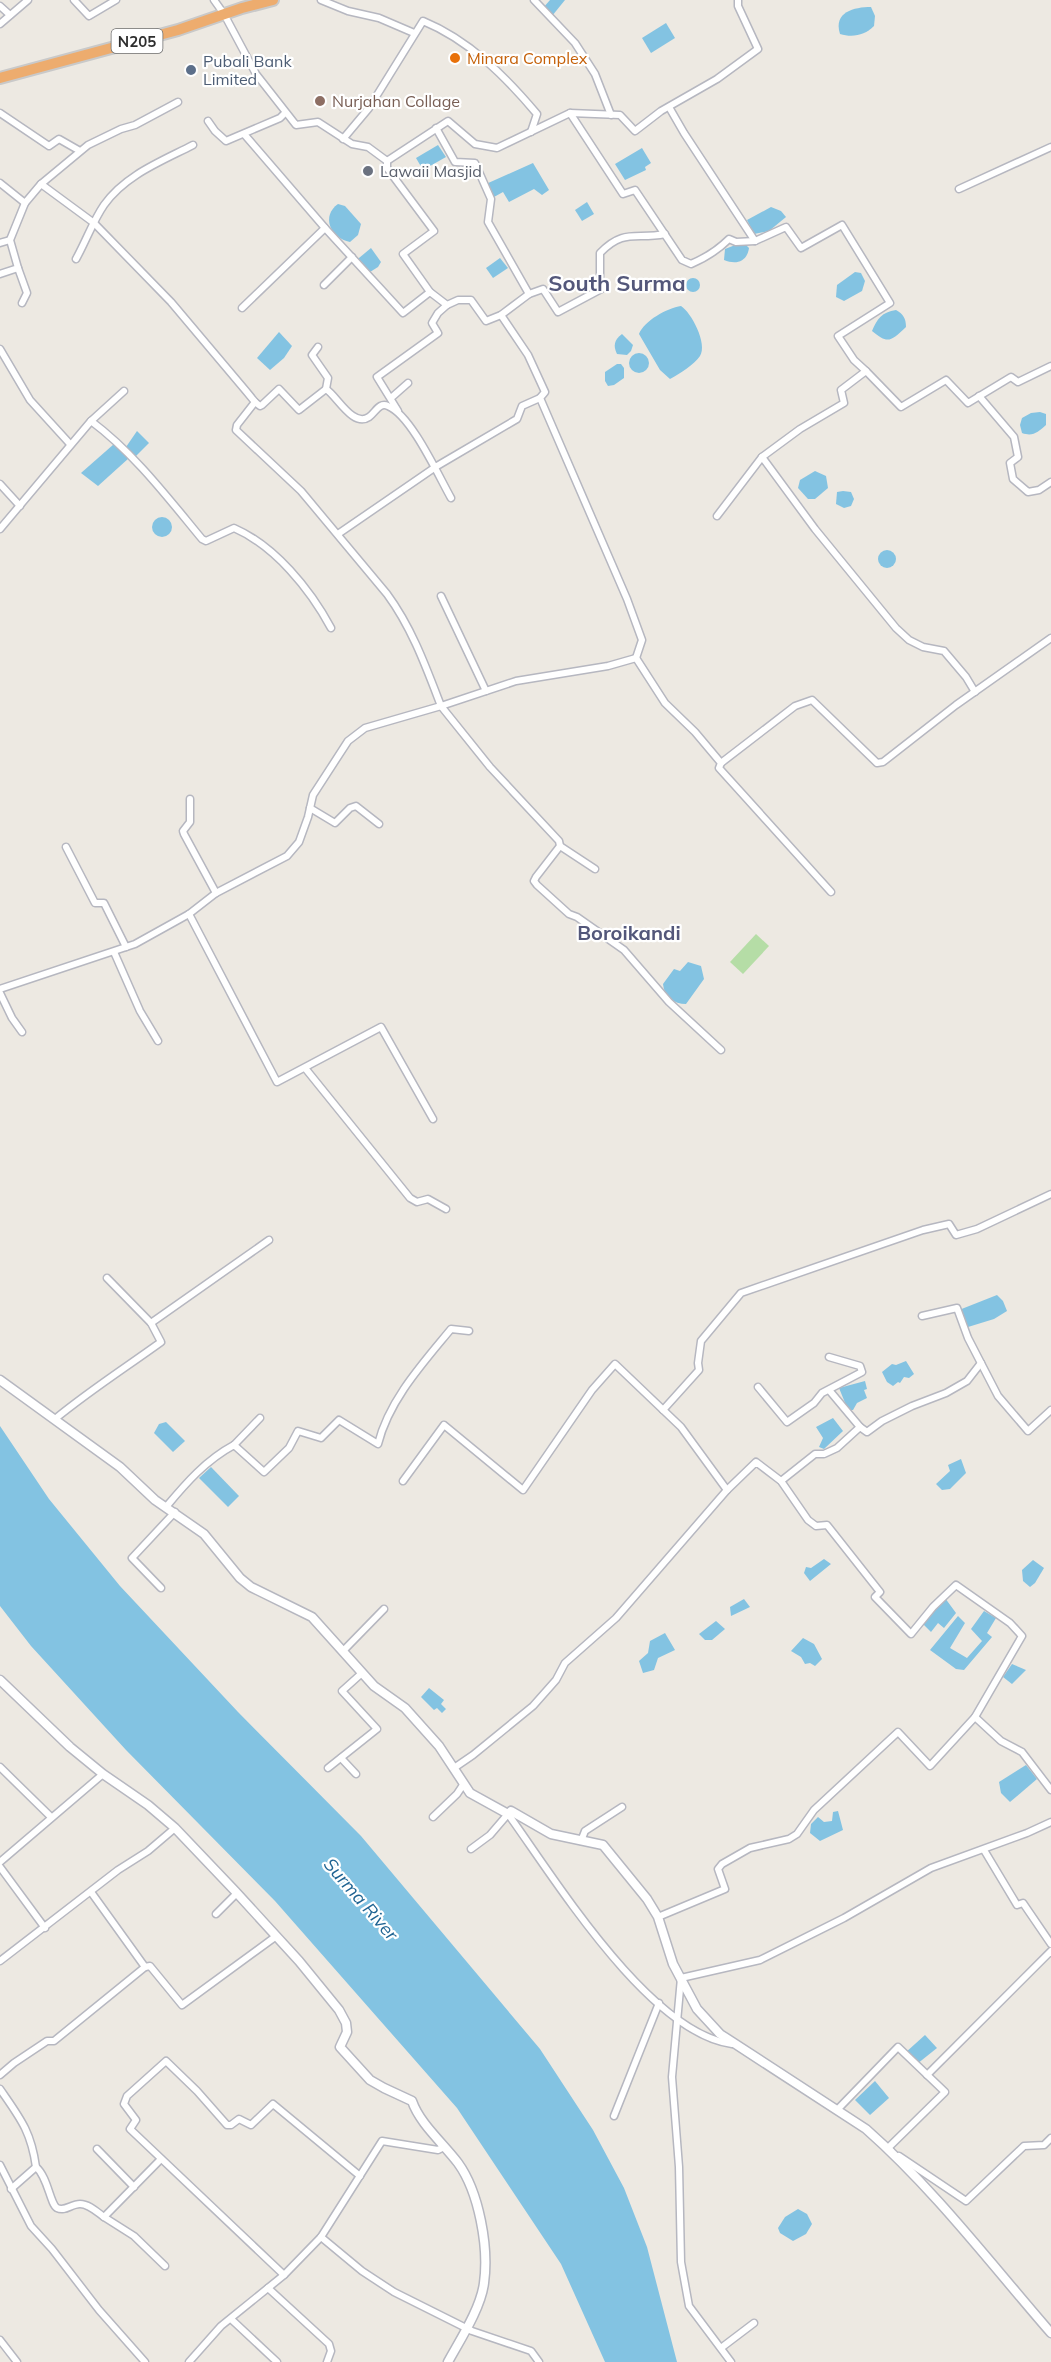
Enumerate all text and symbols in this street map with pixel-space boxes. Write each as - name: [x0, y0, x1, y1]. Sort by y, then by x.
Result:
- road number: N205: [112, 29, 162, 53]
- place label: Minara Complex: [467, 48, 588, 68]
- place label: Pubali Bank Limited: [203, 51, 292, 89]
- marker: Minara Complex: [448, 51, 462, 65]
- marker: Pubali Bank Limited: [184, 63, 198, 77]
- place label: Nurjahan Collage: [332, 91, 460, 111]
- marker: Nurjahan Collage: [313, 94, 327, 108]
- place label: Lawaii Masjid: [380, 161, 482, 181]
- marker: Lawaii Masjid: [361, 164, 375, 178]
- district label: South Surma: [548, 269, 686, 297]
- district label: Boroikandi: [577, 920, 681, 945]
- water label: Surma River: [319, 1853, 404, 1946]

